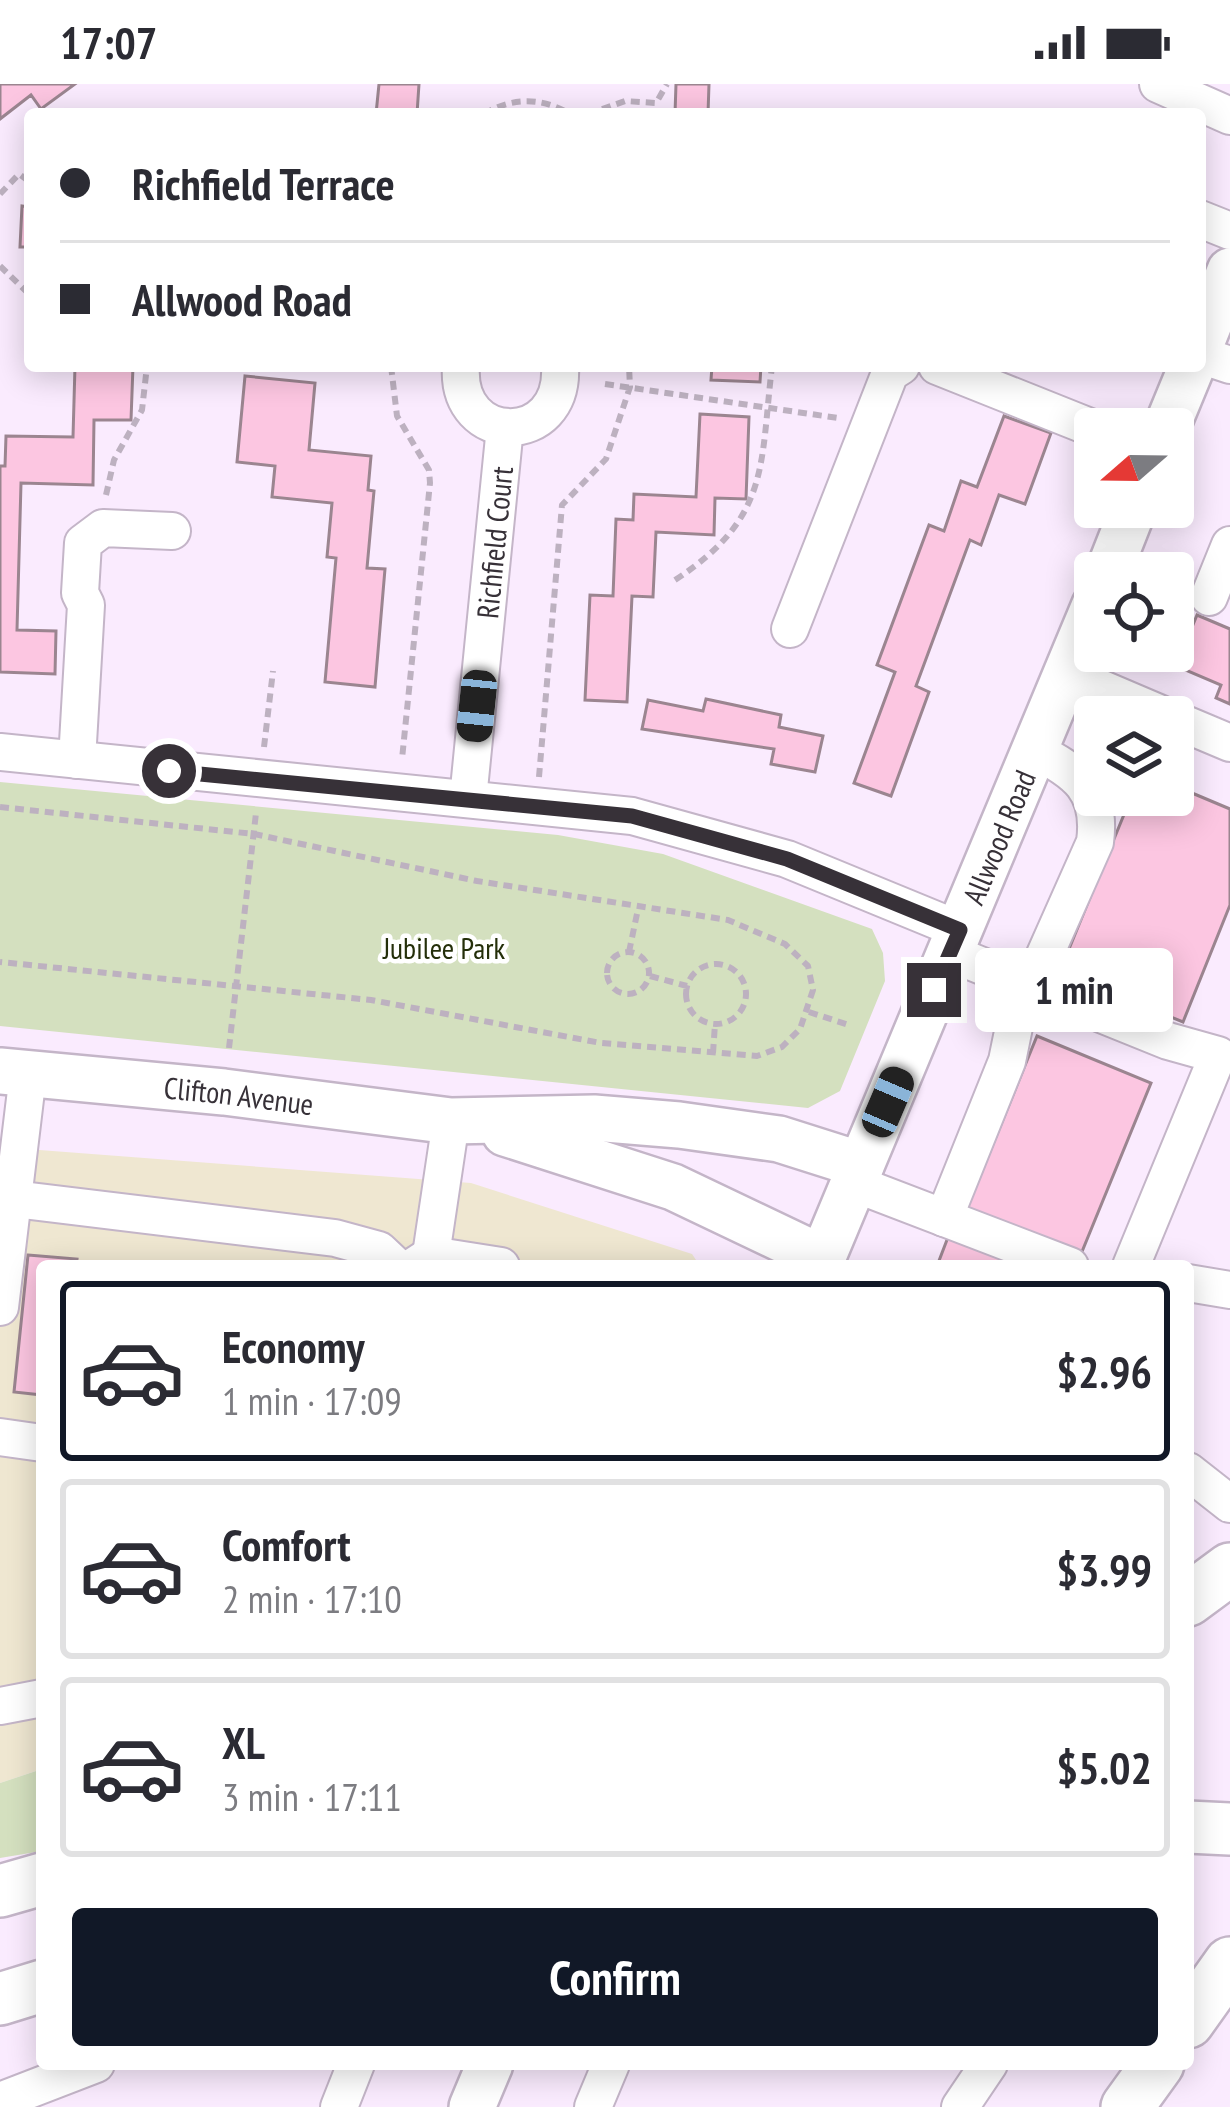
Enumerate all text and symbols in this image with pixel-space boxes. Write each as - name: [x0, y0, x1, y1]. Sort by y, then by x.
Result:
- text: 17:07: [60, 13, 157, 71]
- text: Richfield Terrace: [132, 154, 395, 212]
- text: Allwood Road: [132, 270, 352, 328]
- north arrow: [1074, 408, 1194, 528]
- map controls: [1074, 408, 1194, 816]
- street label: Richfield Court: [467, 464, 521, 620]
- button: locate: [1074, 552, 1194, 672]
- car: [455, 668, 499, 744]
- button: layers: [1074, 696, 1194, 816]
- route start: [142, 744, 196, 798]
- street label: Allwood Road: [953, 764, 1044, 910]
- park label: Jubilee Park: [382, 928, 505, 967]
- callout: 1 min: [976, 948, 1174, 1032]
- route end: [907, 963, 961, 1017]
- text: 1 min: [1035, 964, 1113, 1015]
- car: [857, 1062, 919, 1142]
- street label: Clifton Avenue: [162, 1067, 316, 1123]
- icon: car: [78, 1317, 186, 1425]
- text: Economy: [222, 1317, 365, 1375]
- text: $2.96: [1056, 1342, 1152, 1400]
- text: 1 min · 17:09: [222, 1375, 402, 1426]
- icon: car: [78, 1515, 186, 1623]
- text: Comfort: [222, 1515, 351, 1573]
- text: $3.99: [1056, 1540, 1152, 1598]
- text: 2 min · 17:10: [222, 1573, 402, 1624]
- icon: car: [78, 1713, 186, 1821]
- text: XL: [222, 1713, 265, 1771]
- text: $5.02: [1056, 1738, 1152, 1796]
- text: 3 min · 17:11: [222, 1771, 402, 1822]
- button: Confirm: [72, 1908, 1158, 2046]

